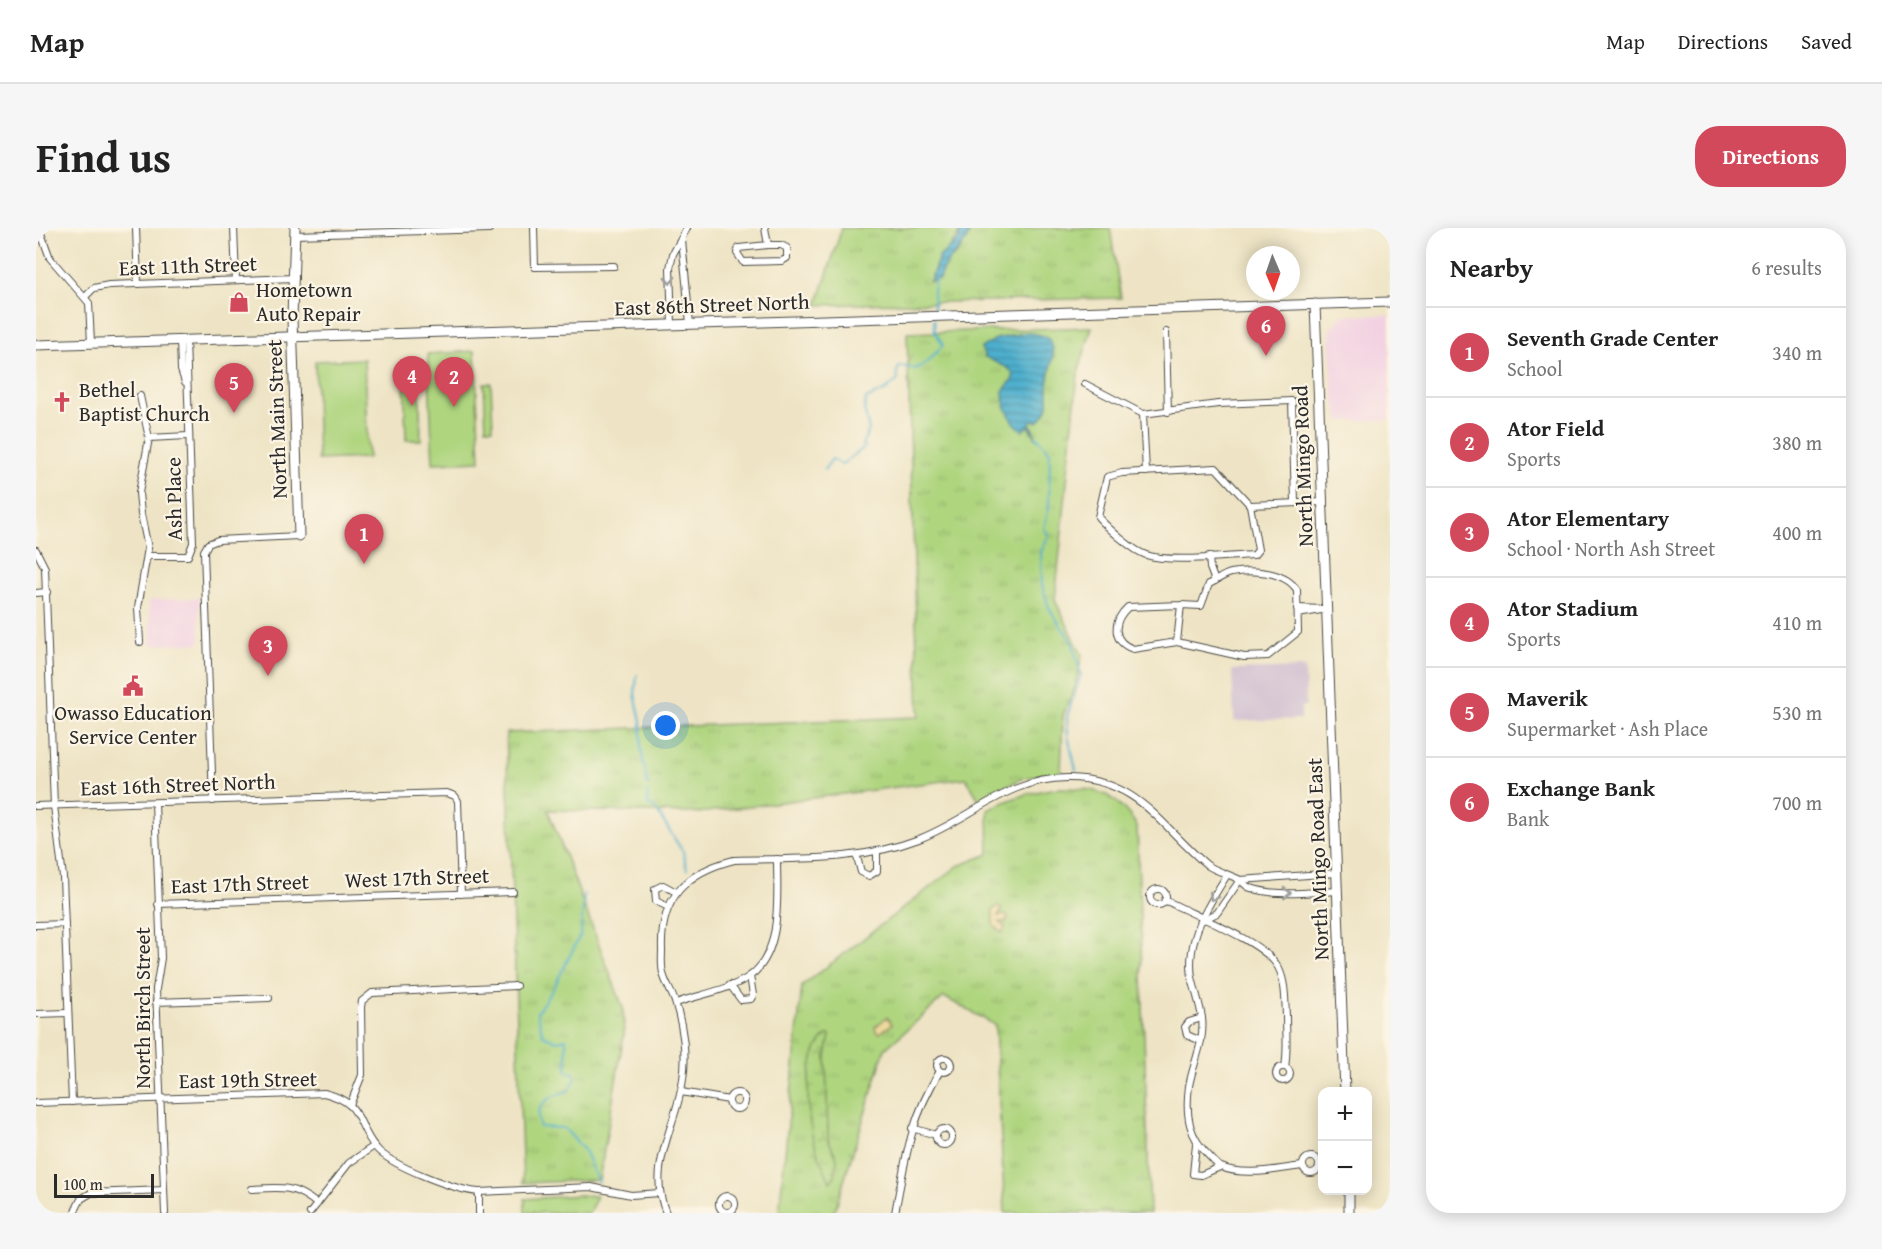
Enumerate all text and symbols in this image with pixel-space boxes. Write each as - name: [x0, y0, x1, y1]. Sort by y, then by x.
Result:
- text: Map: [30, 21, 84, 62]
- text: Map: [1606, 26, 1645, 57]
- text: Directions: [1678, 26, 1768, 57]
- text: Saved: [1801, 26, 1852, 57]
- text: Find us: [36, 126, 171, 187]
- button: Directions: [1695, 126, 1846, 187]
- north arrow: [1246, 246, 1300, 300]
- street label: East 11th Street: [118, 248, 258, 283]
- text: Nearby: [1450, 248, 1533, 287]
- text: 6 results: [1751, 253, 1822, 282]
- place label: Hometown Auto Repair: [256, 274, 361, 329]
- one-way arrow: [664, 276, 676, 285]
- street label: East 86th Street North: [614, 286, 810, 323]
- shop icon: Hometown Auto Repair: [227, 290, 251, 314]
- pin: 6: [1246, 306, 1286, 356]
- text: Seventh Grade Center: [1507, 322, 1718, 354]
- street label: North Main Street: [258, 338, 295, 499]
- text: 1: [1464, 338, 1475, 367]
- text: 340 m: [1772, 338, 1822, 367]
- text: School: [1507, 354, 1563, 383]
- pin: 4: [392, 356, 431, 406]
- pin: 2: [434, 358, 474, 407]
- pin: 5: [214, 364, 254, 413]
- place label: Bethel Baptist Church: [79, 374, 210, 429]
- street label: North Mingo Road: [1284, 384, 1321, 547]
- church icon: Bethel Baptist Church: [50, 390, 74, 414]
- text: Ator Field: [1507, 412, 1605, 444]
- text: 2: [1464, 428, 1475, 457]
- text: 380 m: [1772, 428, 1822, 457]
- text: Sports: [1507, 444, 1561, 473]
- street label: Ash Place: [157, 457, 190, 541]
- text: Ator Elementary: [1507, 502, 1669, 534]
- pin: 1: [344, 514, 384, 564]
- text: 3: [1464, 518, 1475, 547]
- text: 400 m: [1772, 518, 1822, 547]
- text: School · North Ash Street: [1507, 534, 1715, 563]
- text: Ator Stadium: [1507, 592, 1638, 624]
- text: 4: [1464, 608, 1475, 637]
- text: 410 m: [1772, 608, 1822, 637]
- text: Sports: [1507, 624, 1561, 653]
- pin: 3: [248, 626, 288, 676]
- public building icon: Owasso Education Service Center: [121, 674, 145, 698]
- text: Maverik: [1507, 682, 1588, 714]
- place label: Owasso Education Service Center: [54, 697, 212, 752]
- text: 5: [1464, 698, 1475, 727]
- text: 530 m: [1772, 698, 1822, 727]
- your location: [651, 711, 680, 740]
- text: Supermarket · Ash Place: [1507, 714, 1708, 743]
- street label: North Mingo Road East: [1298, 757, 1337, 961]
- street label: East 16th Street North: [80, 766, 276, 803]
- text: Exchange Bank: [1507, 772, 1655, 804]
- text: 6: [1464, 788, 1475, 817]
- text: 700 m: [1772, 788, 1822, 817]
- text: Bank: [1507, 804, 1549, 833]
- street label: West 17th Street: [344, 859, 490, 896]
- street label: East 17th Street: [170, 866, 310, 901]
- one-way arrow: [1282, 887, 1291, 899]
- one-way arrow: [1209, 890, 1220, 901]
- street label: North Birch Street: [127, 927, 158, 1089]
- street label: East 19th Street: [179, 1063, 318, 1096]
- map controls: [1318, 1087, 1372, 1195]
- button: +: [1318, 1087, 1372, 1141]
- button: −: [1318, 1141, 1372, 1195]
- scale bar: [54, 1171, 154, 1198]
- text: 100 m: [63, 1172, 103, 1196]

